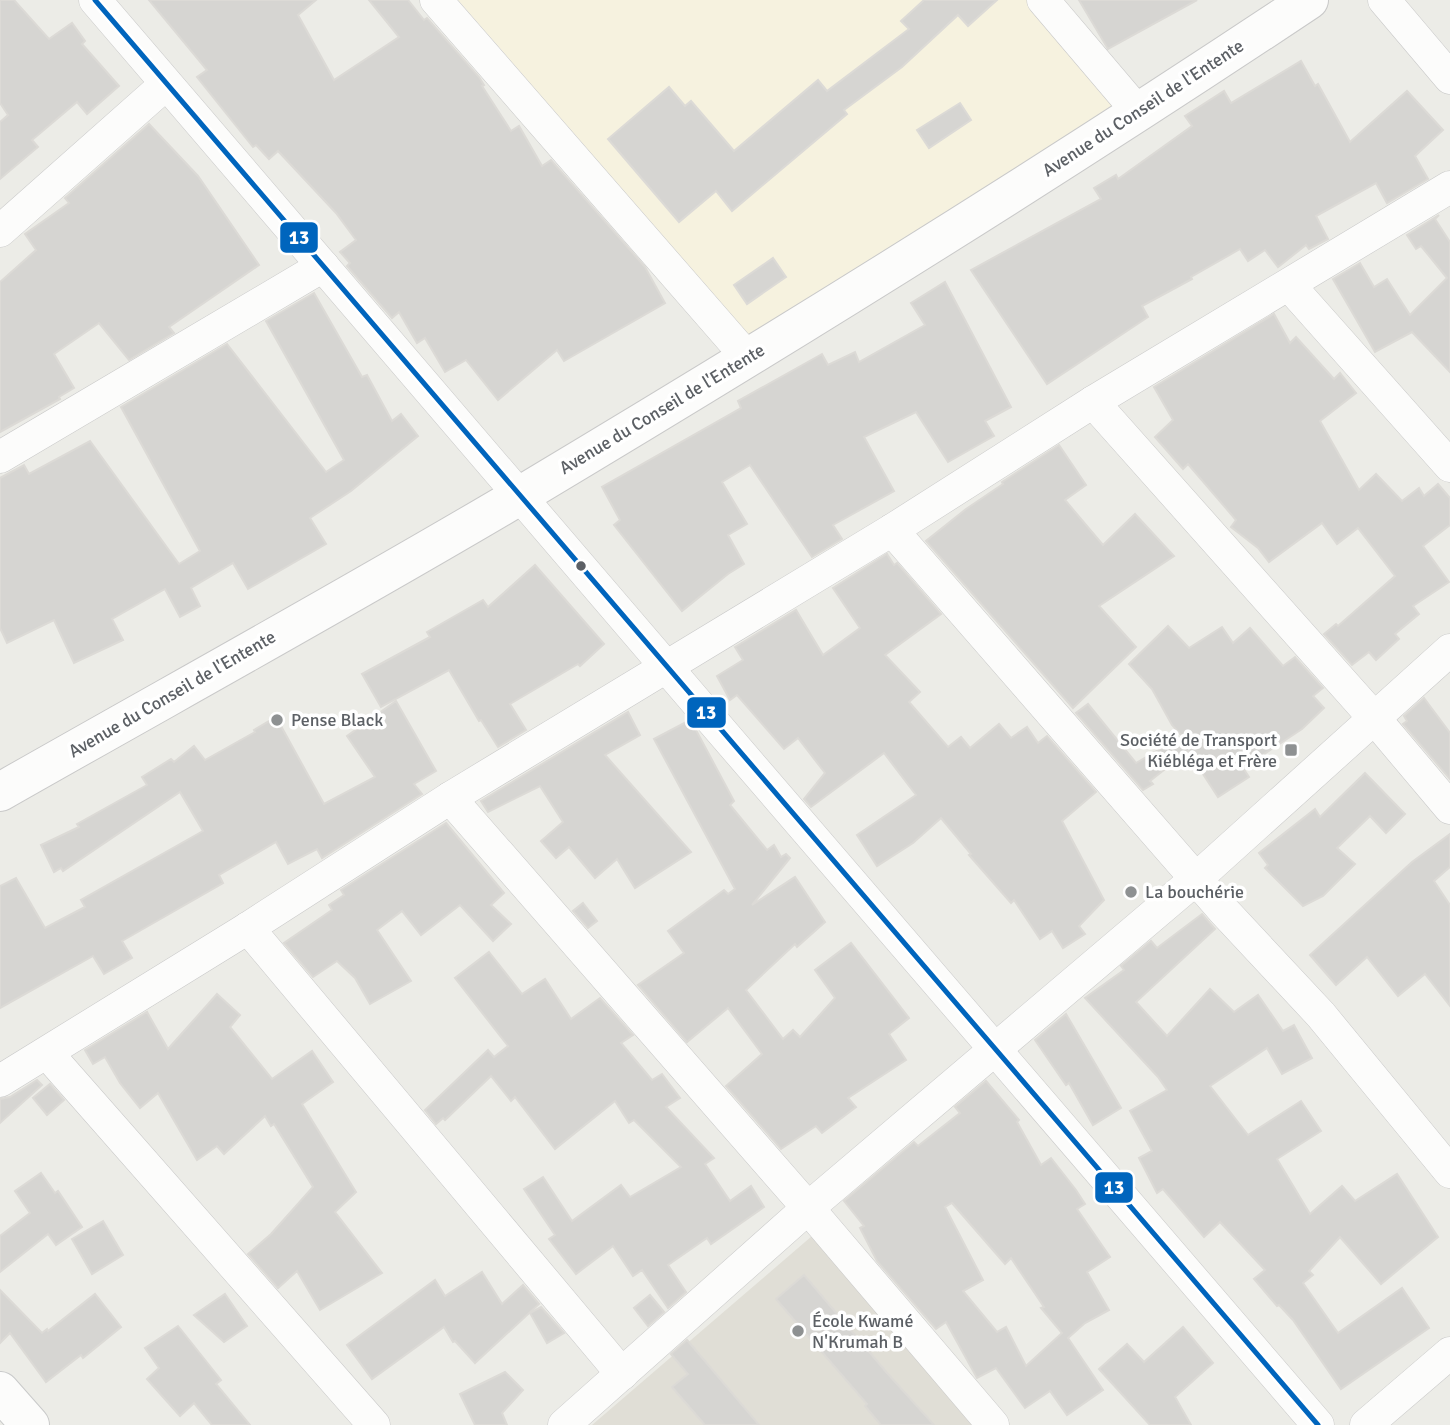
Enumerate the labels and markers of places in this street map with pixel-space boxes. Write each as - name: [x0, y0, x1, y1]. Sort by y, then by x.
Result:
- unlabelled marker: [574, 559, 588, 573]
- place label: Pense Black: [291, 709, 383, 731]
- marker: Pense Black: [269, 712, 285, 728]
- place label: Société de Transport Kiébléga et Frère: [1120, 729, 1277, 772]
- marker: Société de Transport Kiébléga et Frère: [1283, 742, 1299, 758]
- place label: La bouchérie: [1145, 881, 1244, 903]
- marker: La bouchérie: [1123, 884, 1139, 900]
- place label: École Kwamé N'Krumah B: [812, 1310, 913, 1353]
- marker: École Kwamé N'Krumah B: [790, 1323, 806, 1339]

